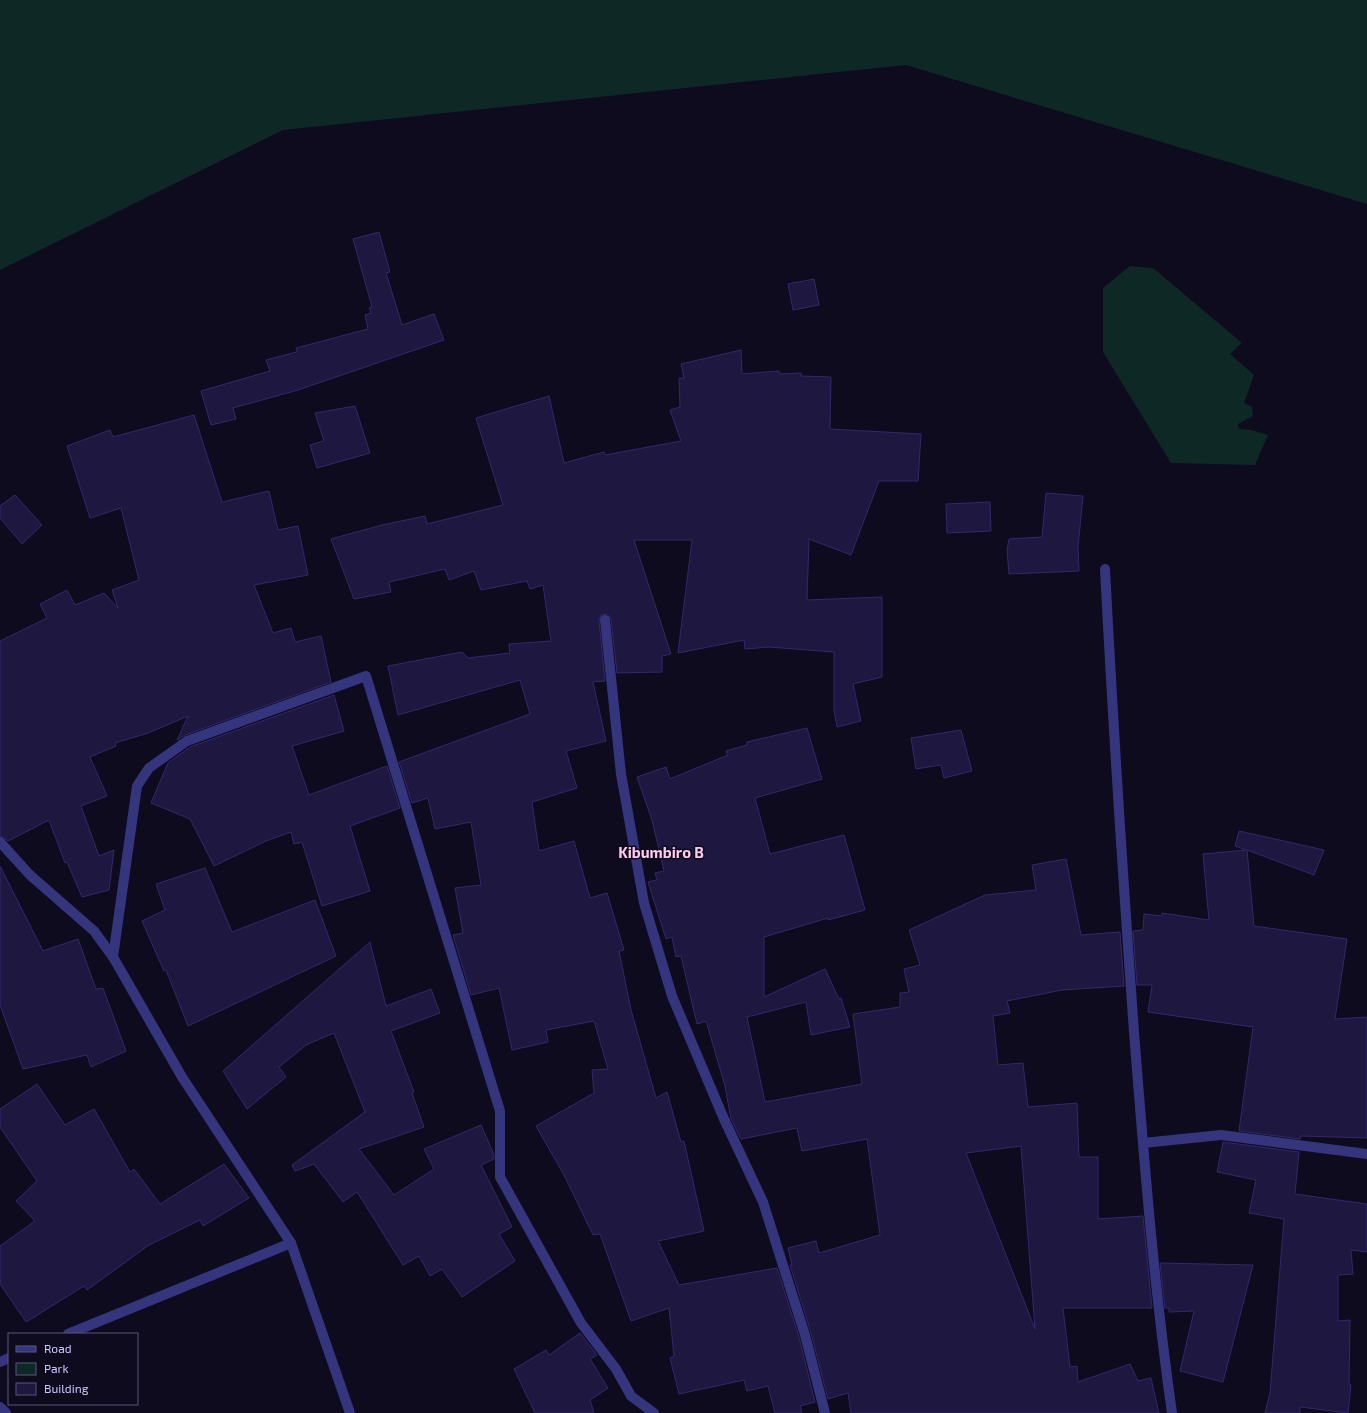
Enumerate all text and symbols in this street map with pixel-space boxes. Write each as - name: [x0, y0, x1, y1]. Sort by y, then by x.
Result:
- district label: Kibumbiro B: [618, 843, 704, 861]
- legend: [8, 1333, 138, 1405]
- text: Road: [44, 1341, 72, 1355]
- text: Park: [44, 1361, 69, 1375]
- text: Building: [44, 1381, 89, 1395]

